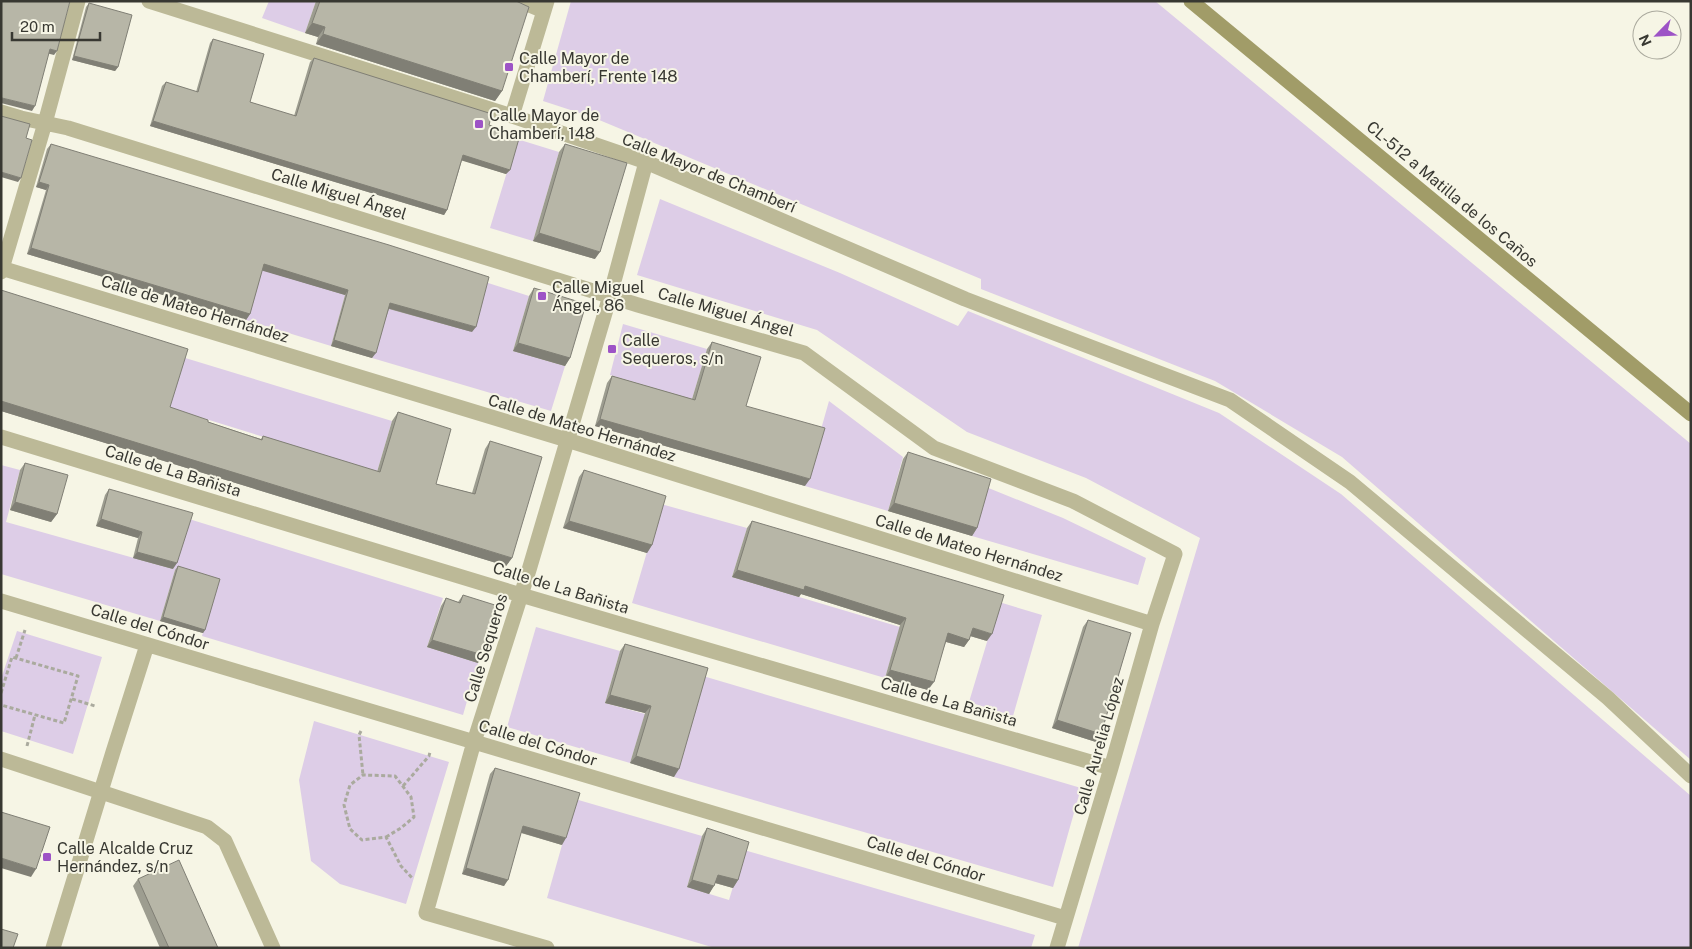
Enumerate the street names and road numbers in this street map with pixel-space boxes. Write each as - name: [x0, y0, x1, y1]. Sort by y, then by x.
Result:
- street label: CL-512 a Matilla de los Caños: [1363, 117, 1541, 271]
- street label: Calle Mayor de Chamberí: [619, 129, 800, 217]
- street label: Calle Miguel Ángel: [269, 163, 410, 224]
- street label: Calle de Mateo Hernández: [99, 271, 291, 347]
- street label: Calle Miguel Ángel: [656, 283, 797, 341]
- street label: Calle de Mateo Hernández: [486, 390, 678, 466]
- street label: Calle de La Bañista: [103, 441, 243, 501]
- street label: Calle de Mateo Hernández: [873, 510, 1065, 586]
- street label: Calle de La Bañista: [491, 558, 631, 618]
- street label: Calle Sequeros: [460, 591, 512, 705]
- street label: Calle del Cóndor: [88, 600, 212, 654]
- street label: Calle de La Bañista: [878, 673, 1020, 731]
- street label: Calle Aurelia López: [1070, 674, 1128, 817]
- street label: Calle del Cóndor: [476, 716, 600, 770]
- street label: Calle del Cóndor: [864, 832, 988, 886]

